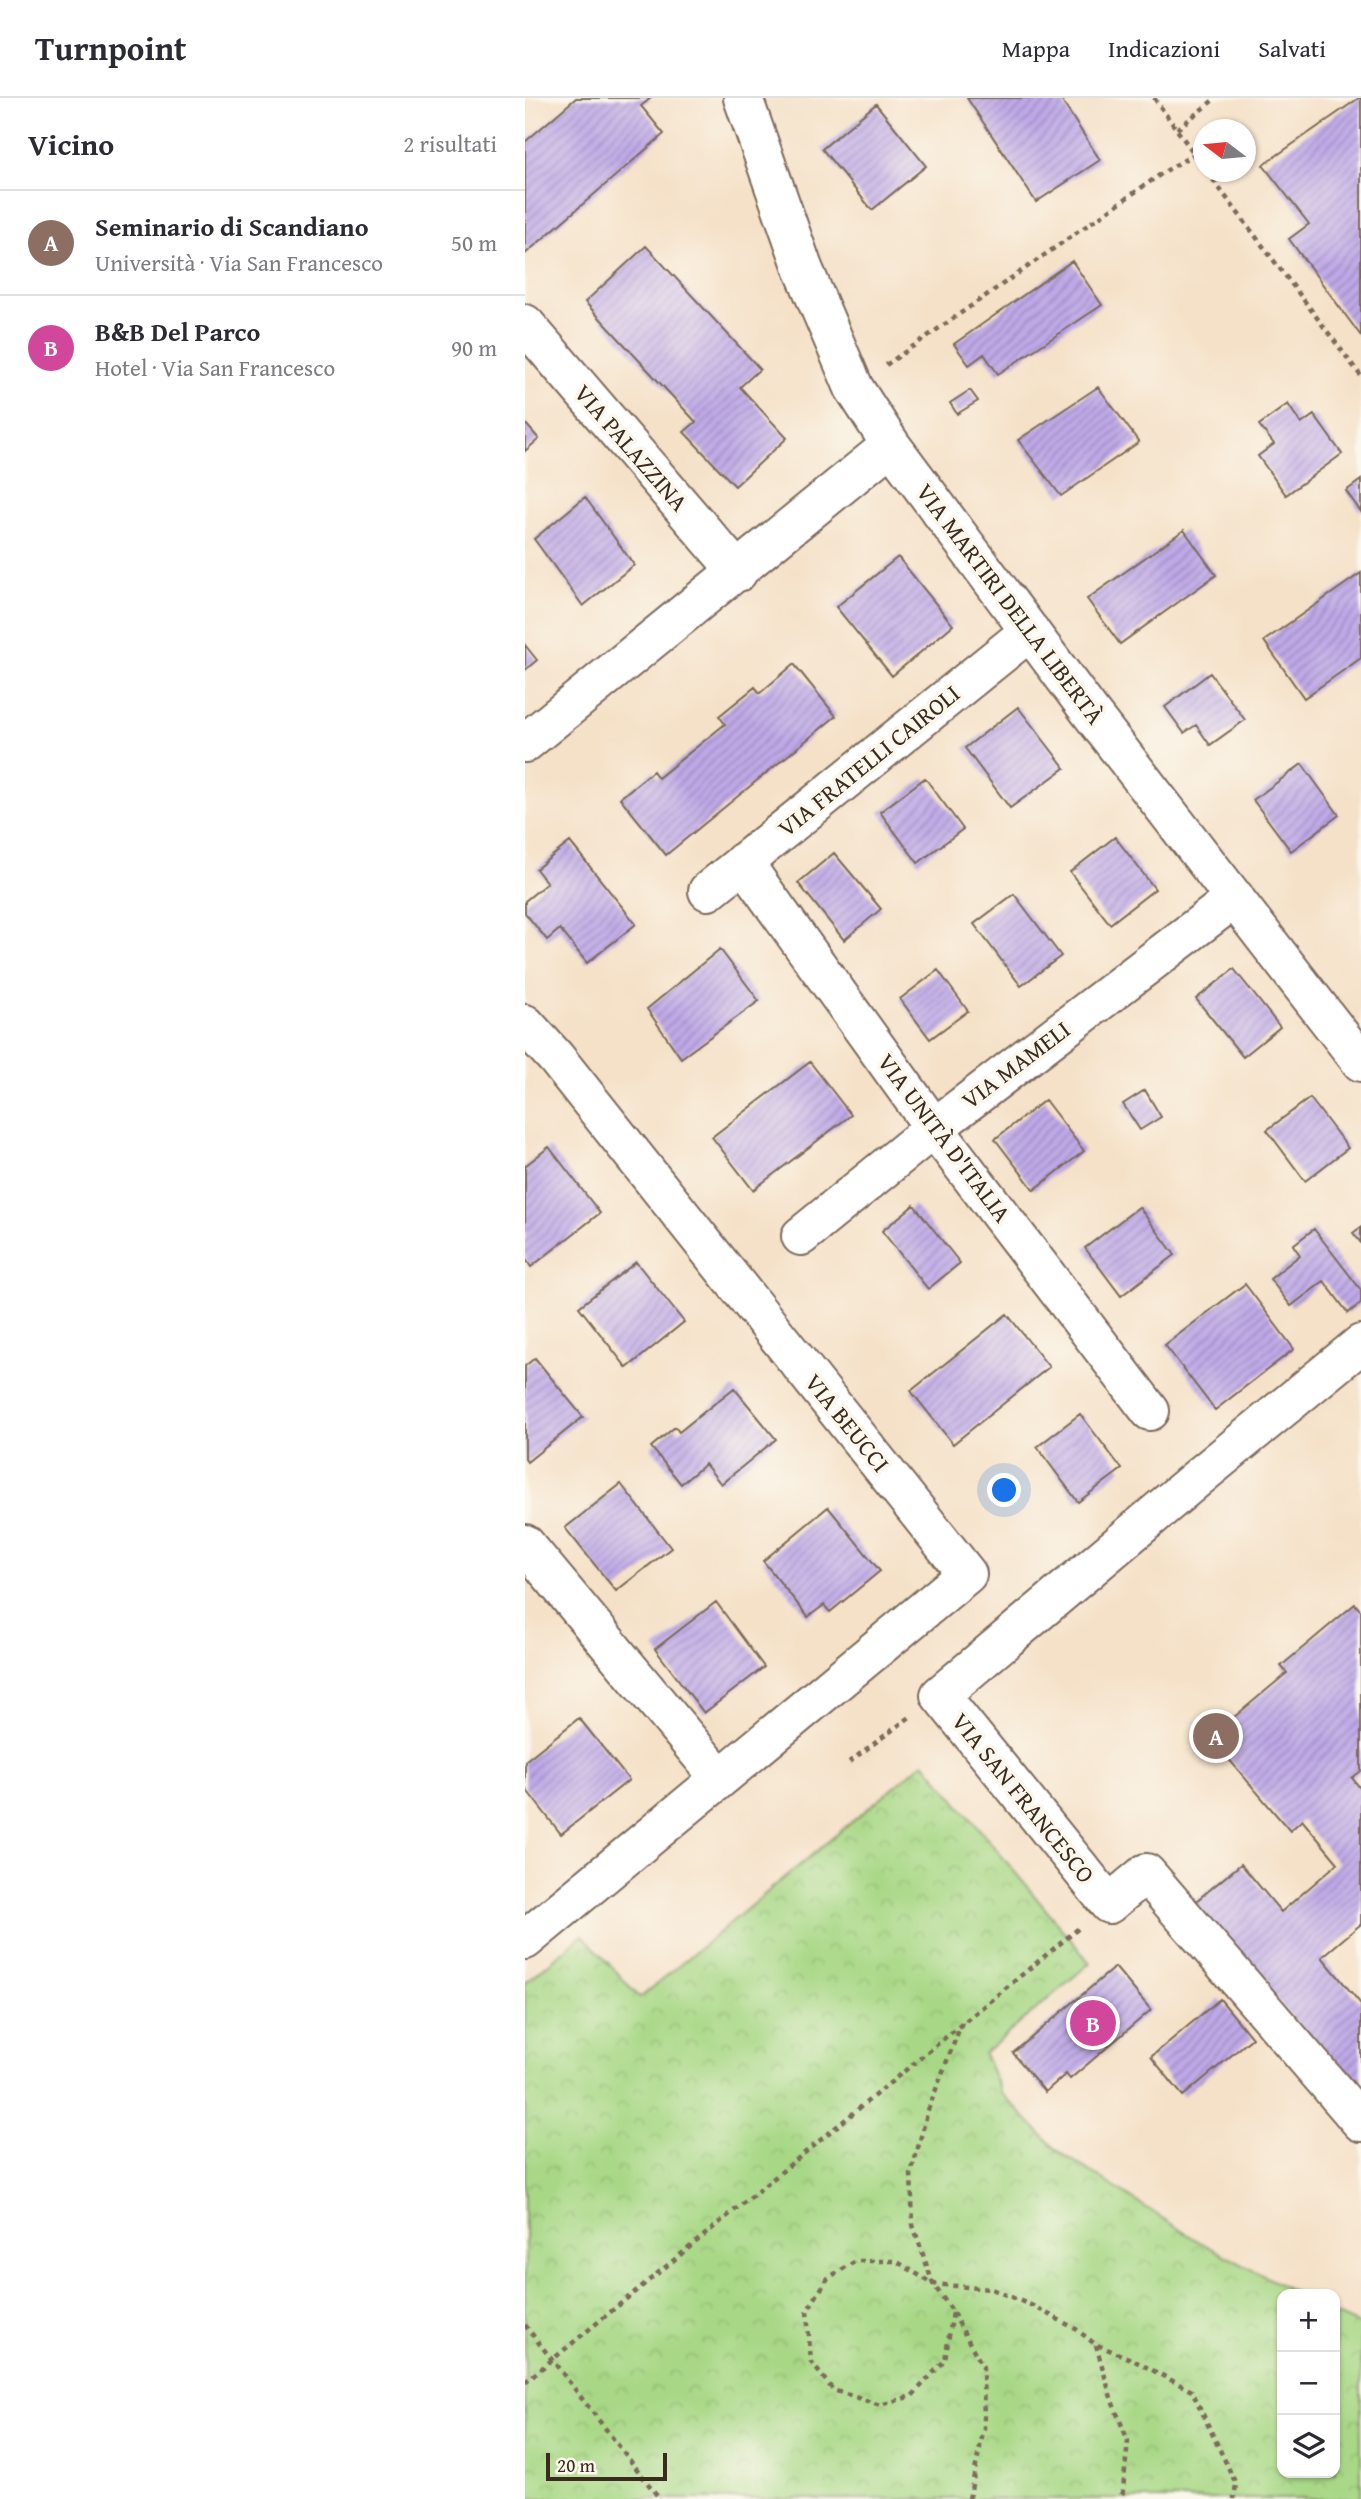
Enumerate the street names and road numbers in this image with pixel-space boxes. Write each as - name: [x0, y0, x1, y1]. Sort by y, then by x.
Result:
- street label: VIA PALAZZINA: [566, 376, 697, 519]
- street label: VIA MARTIRI DELLA LIBERTÀ: [908, 476, 1113, 732]
- street label: VIA FRATELLI CAIROLI: [770, 676, 967, 845]
- street label: VIA MAMELI: [954, 1012, 1077, 1117]
- street label: VIA UNITÀ D'ITALIA: [869, 1046, 1020, 1230]
- street label: VIA BEUCCI: [797, 1366, 898, 1480]
- street label: VIA SAN FRANCESCO: [944, 1705, 1103, 1890]

